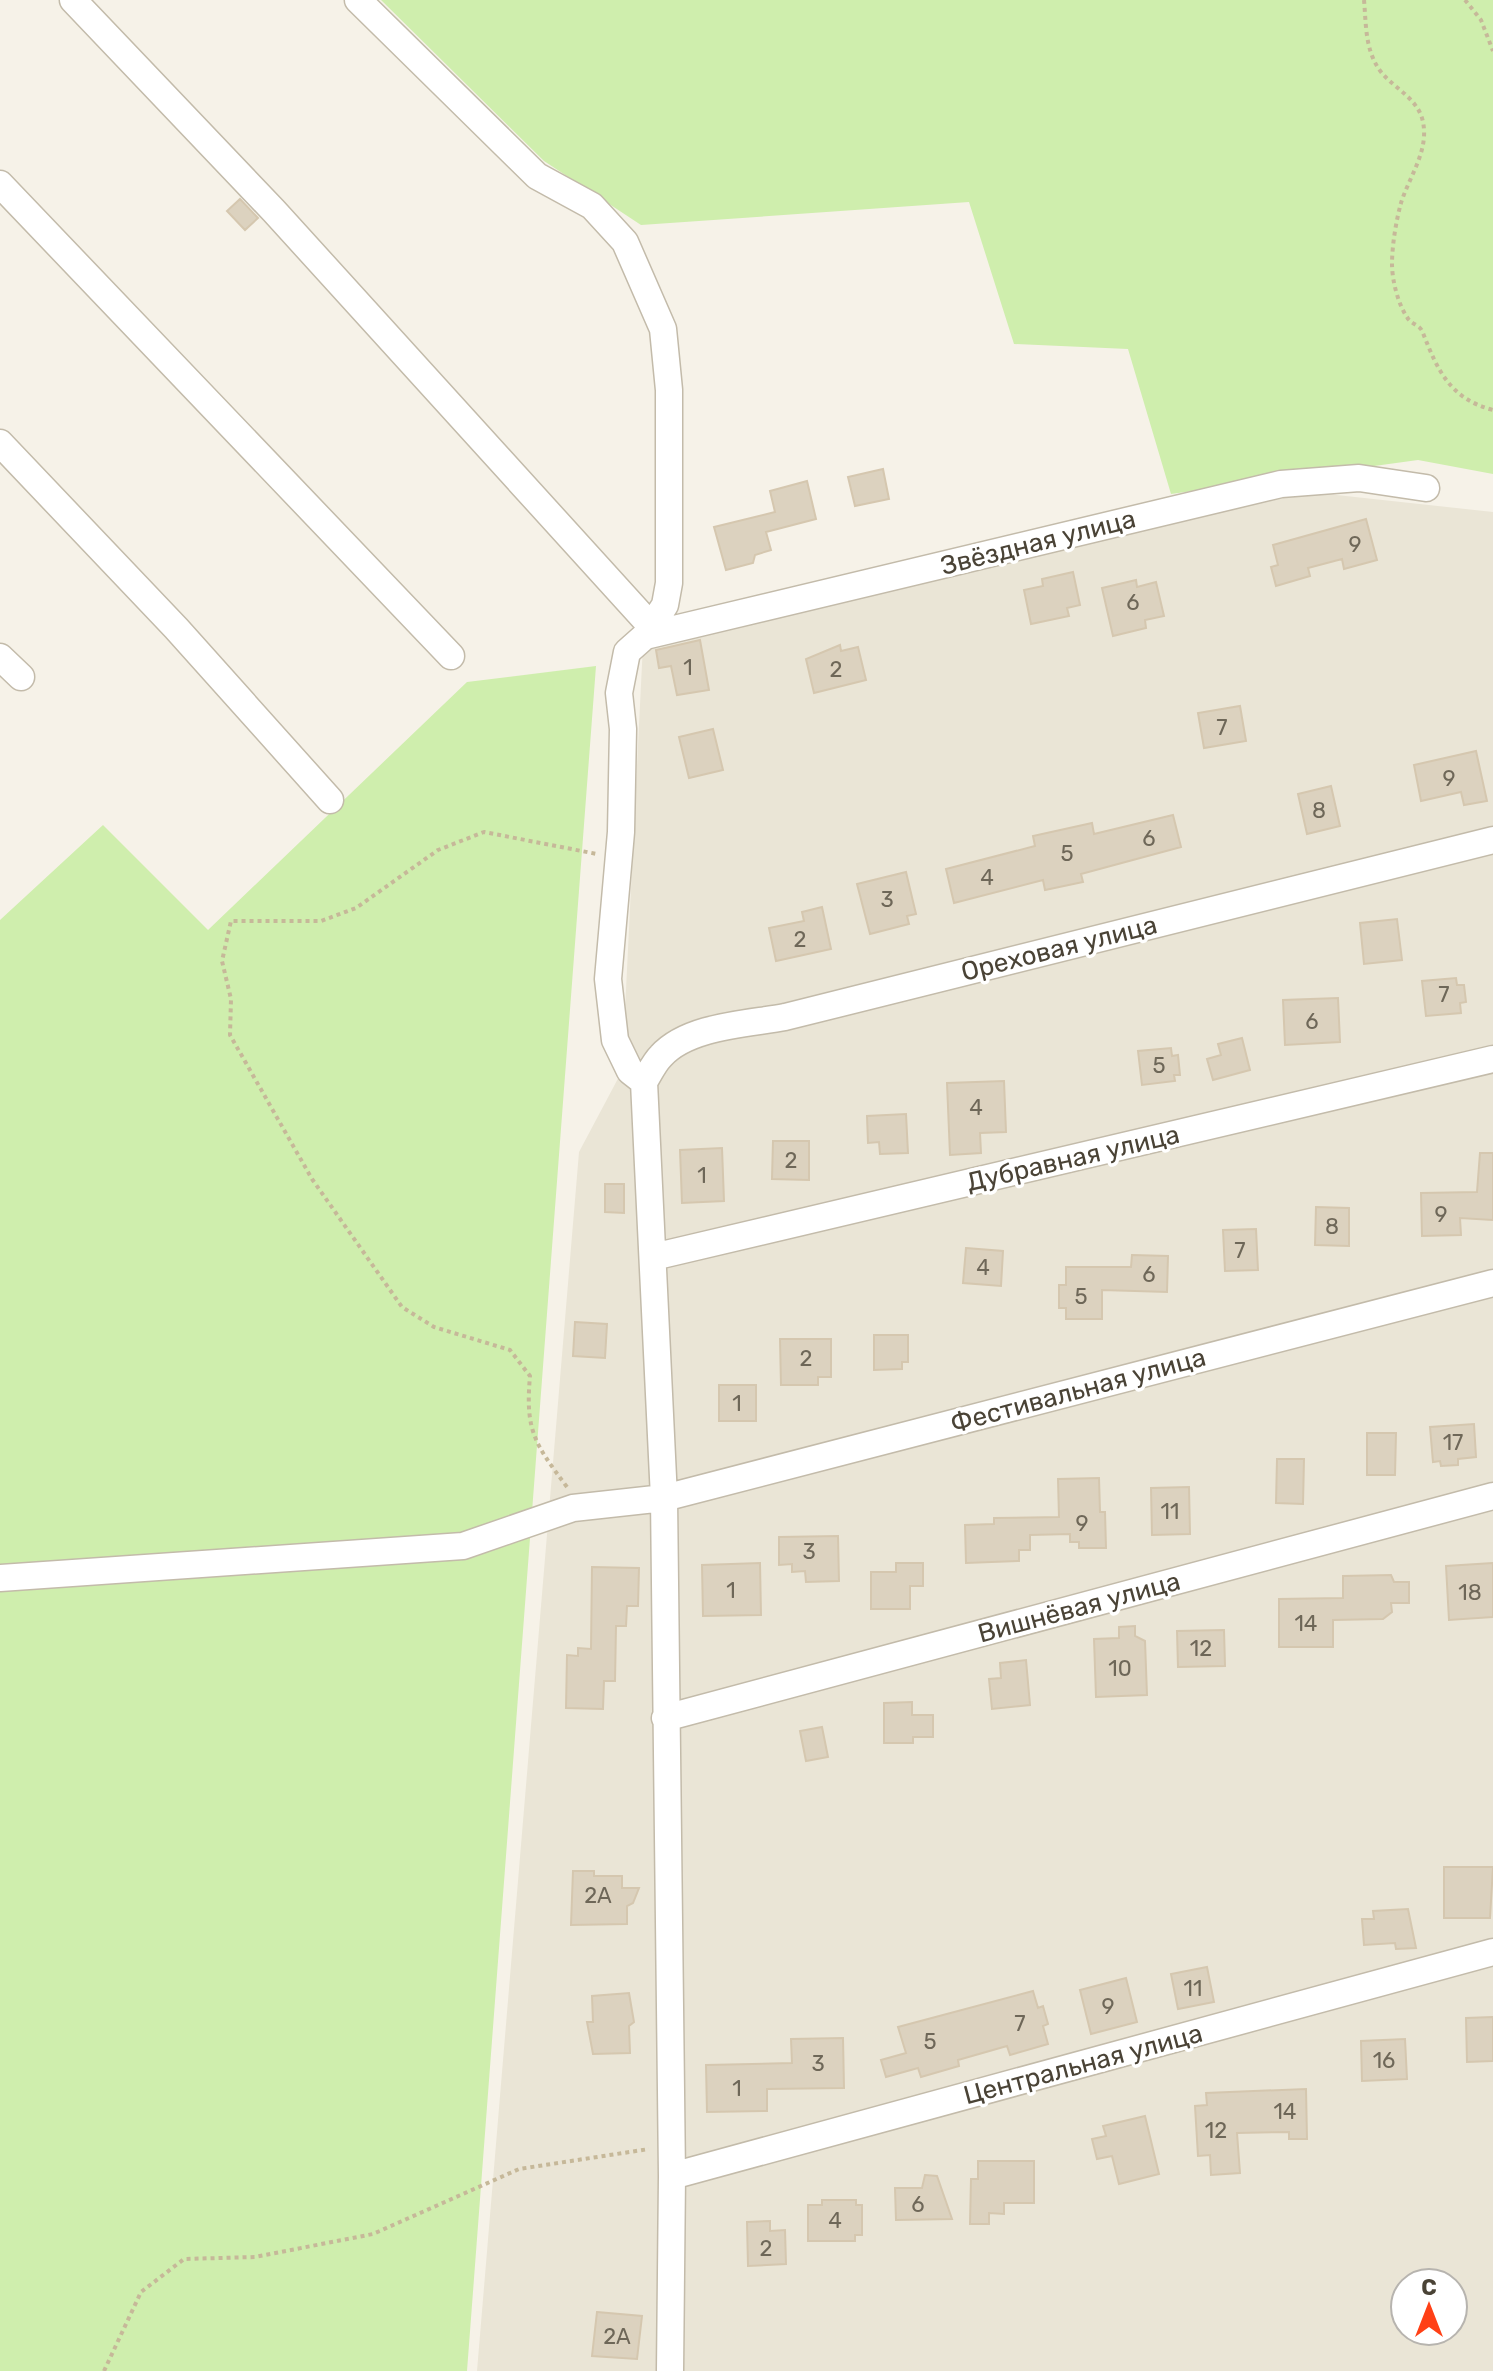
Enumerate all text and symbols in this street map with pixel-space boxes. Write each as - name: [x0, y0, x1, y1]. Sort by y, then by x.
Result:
- street label: Звёздная улица: [937, 503, 1139, 582]
- house number: 9: [1348, 531, 1362, 558]
- house number: 6: [1126, 589, 1140, 616]
- house number: 1: [683, 654, 693, 681]
- house number: 2: [830, 656, 842, 683]
- house number: 7: [1216, 714, 1228, 741]
- house number: 9: [1442, 765, 1456, 792]
- house number: 8: [1312, 797, 1326, 824]
- house number: 6: [1142, 825, 1156, 852]
- house number: 5: [1060, 840, 1074, 867]
- house number: 4: [980, 864, 994, 891]
- house number: 3: [880, 886, 894, 913]
- street label: Ореховая улица: [958, 909, 1160, 988]
- house number: 2: [794, 926, 806, 953]
- house number: 7: [1438, 981, 1450, 1008]
- house number: 6: [1305, 1008, 1319, 1035]
- house number: 5: [1152, 1052, 1166, 1079]
- house number: 4: [969, 1094, 983, 1121]
- street label: Дубравная улица: [964, 1119, 1183, 1198]
- house number: 2: [785, 1147, 797, 1174]
- house number: 1: [697, 1162, 707, 1189]
- house number: 9: [1434, 1201, 1448, 1228]
- house number: 8: [1325, 1213, 1339, 1240]
- house number: 7: [1234, 1237, 1246, 1264]
- house number: 4: [976, 1254, 990, 1281]
- house number: 6: [1142, 1261, 1156, 1288]
- house number: 5: [1074, 1283, 1088, 1310]
- street label: Фестивальная улица: [947, 1341, 1209, 1439]
- house number: 2: [800, 1345, 812, 1372]
- house number: 1: [732, 1390, 742, 1417]
- house number: 17: [1443, 1429, 1463, 1456]
- house number: 11: [1161, 1498, 1179, 1525]
- house number: 9: [1075, 1510, 1089, 1537]
- house number: 3: [802, 1538, 816, 1565]
- street label: Вишнёвая улица: [975, 1566, 1184, 1649]
- house number: 1: [726, 1577, 736, 1604]
- house number: 18: [1458, 1579, 1482, 1606]
- house number: 14: [1294, 1610, 1318, 1637]
- house number: 12: [1190, 1635, 1212, 1662]
- house number: 10: [1108, 1655, 1132, 1682]
- house number: 2А: [584, 1882, 612, 1909]
- house number: 11: [1184, 1975, 1202, 2002]
- house number: 9: [1101, 1993, 1115, 2020]
- house number: 7: [1014, 2010, 1026, 2037]
- street label: Центральная улица: [960, 2018, 1206, 2111]
- house number: 5: [923, 2028, 937, 2055]
- house number: 16: [1373, 2047, 1395, 2074]
- house number: 3: [811, 2050, 825, 2077]
- house number: 1: [732, 2075, 742, 2102]
- house number: 14: [1273, 2098, 1297, 2125]
- house number: 12: [1205, 2117, 1227, 2144]
- house number: 6: [911, 2191, 925, 2218]
- house number: 4: [828, 2207, 842, 2234]
- house number: 2: [760, 2235, 772, 2262]
- north arrow: [1389, 2267, 1469, 2347]
- text: С: [1421, 2274, 1437, 2301]
- house number: 2А: [603, 2323, 631, 2350]

